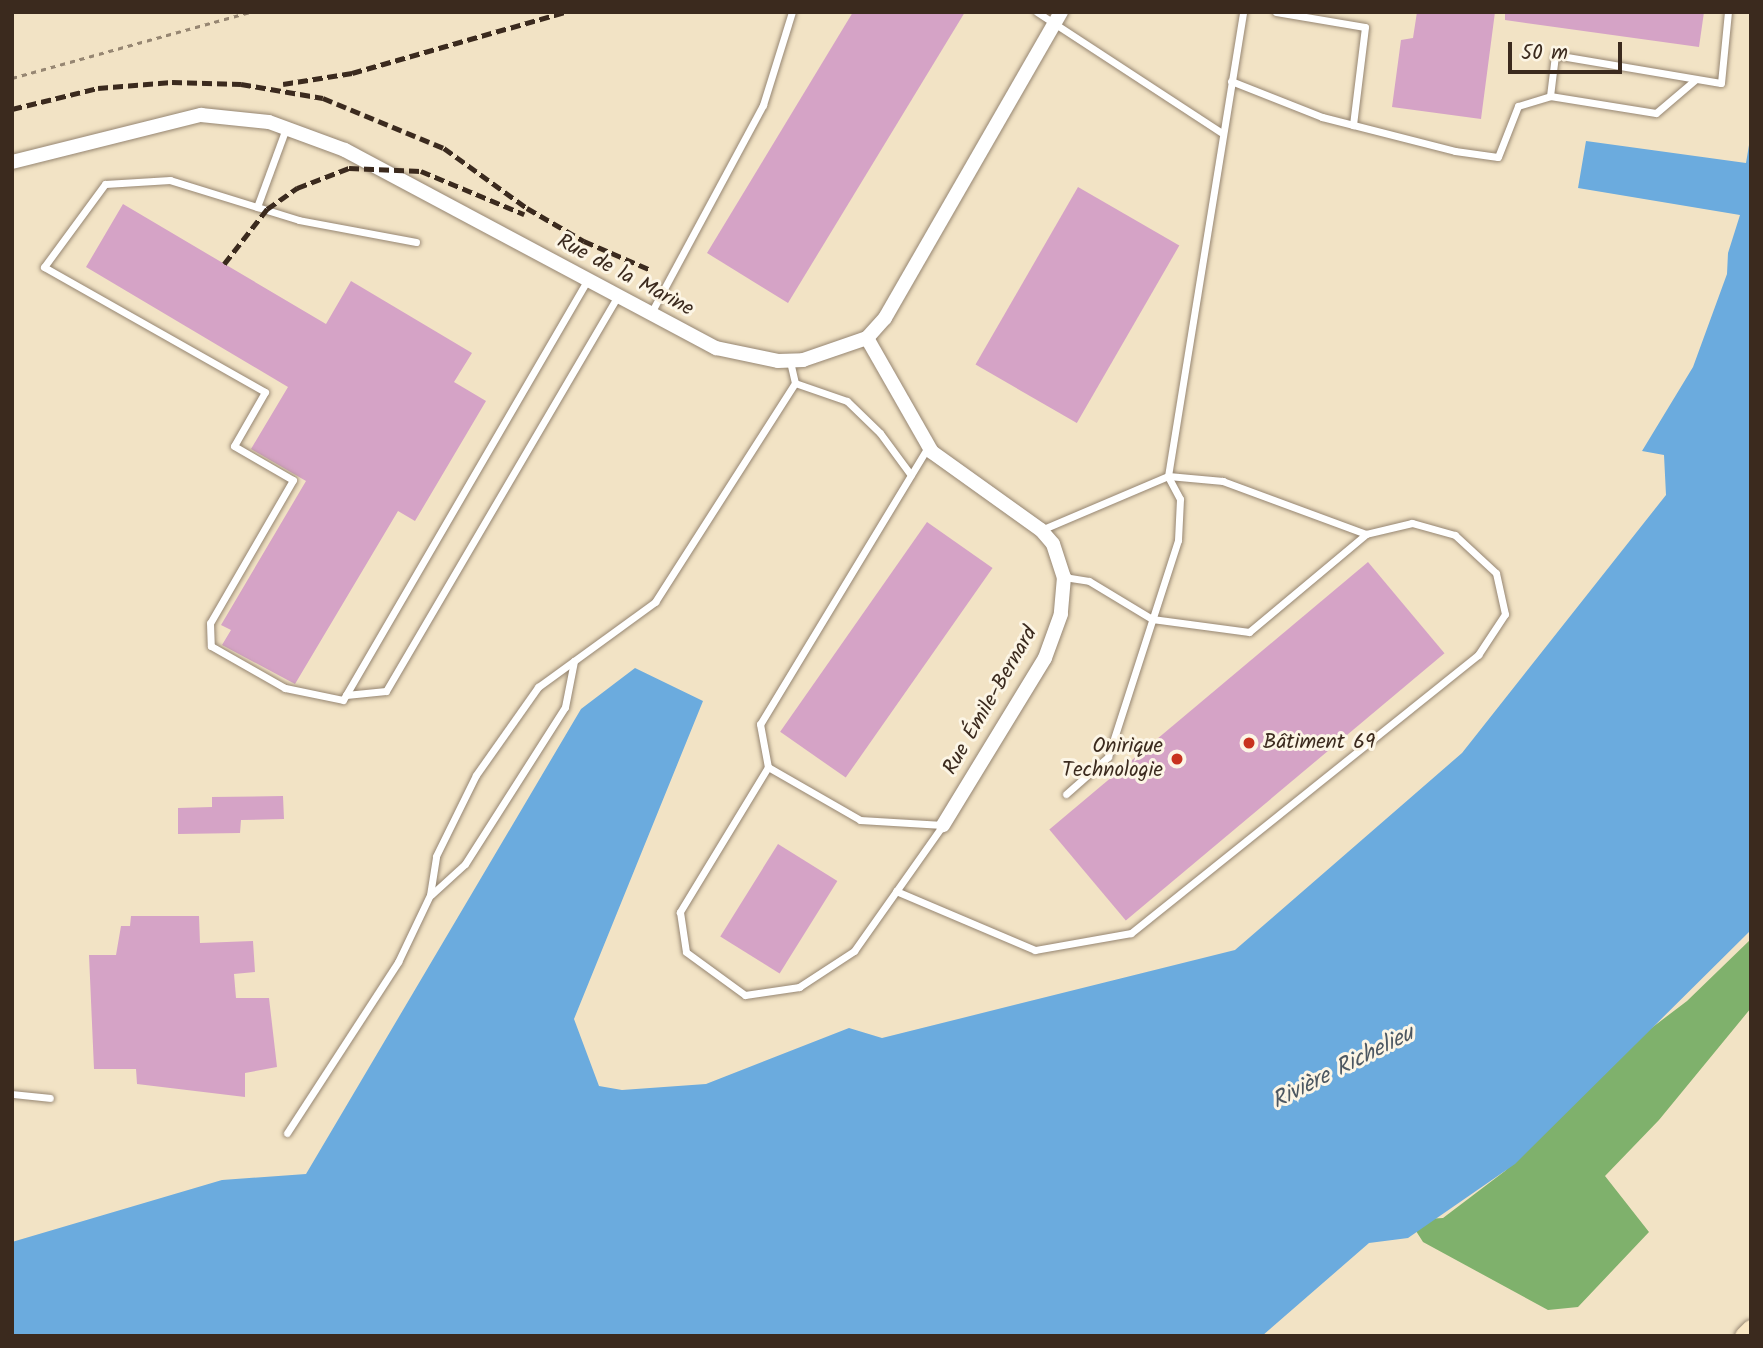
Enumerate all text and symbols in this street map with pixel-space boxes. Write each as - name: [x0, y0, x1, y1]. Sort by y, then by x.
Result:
- scale bar: [1511, 28, 1625, 72]
- text: 50 m: [1521, 37, 1568, 70]
- street label: Rue de la Marine: [552, 229, 698, 323]
- street label: Rue Émile-Bernard: [938, 623, 1044, 779]
- place label: Bâtiment 69: [1263, 730, 1375, 756]
- place label: Onirique Technologie: [1062, 734, 1163, 784]
- marker: Bâtiment 69: [1241, 735, 1257, 751]
- marker: Onirique Technologie: [1169, 751, 1185, 767]
- water label: Rivière Richelieu: [1267, 1020, 1419, 1116]

